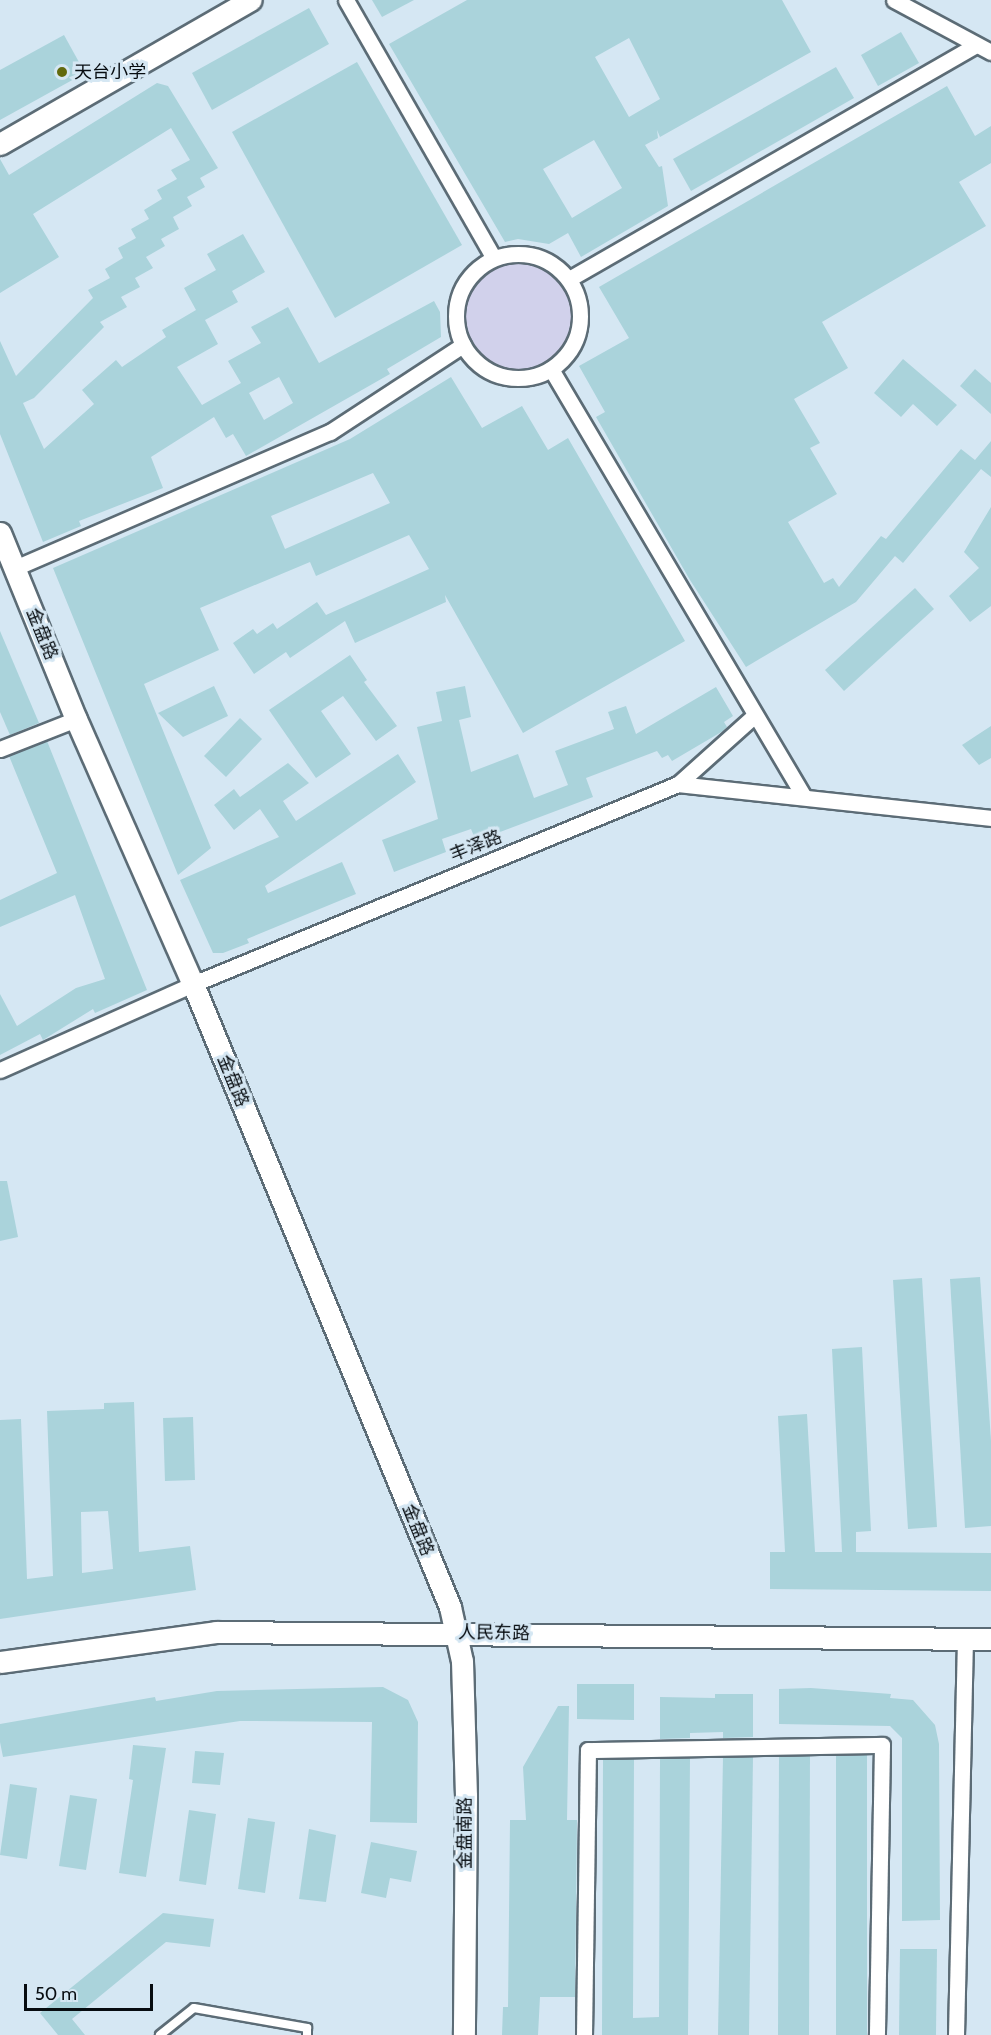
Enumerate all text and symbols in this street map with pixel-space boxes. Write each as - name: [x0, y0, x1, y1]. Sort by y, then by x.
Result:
- place label: 天台小学: [74, 61, 146, 83]
- marker: 天台小学: [55, 65, 69, 79]
- street label: 金盘路: [22, 605, 62, 663]
- street label: 丰泽路: [447, 826, 505, 866]
- street label: 金盘路: [213, 1052, 253, 1110]
- street label: 金盘路: [398, 1501, 438, 1559]
- street label: 人民东路: [458, 1622, 530, 1644]
- street label: 金盘南路: [454, 1797, 476, 1869]
- scale bar: [27, 1972, 156, 2010]
- text: 50 m: [35, 1983, 77, 2005]

